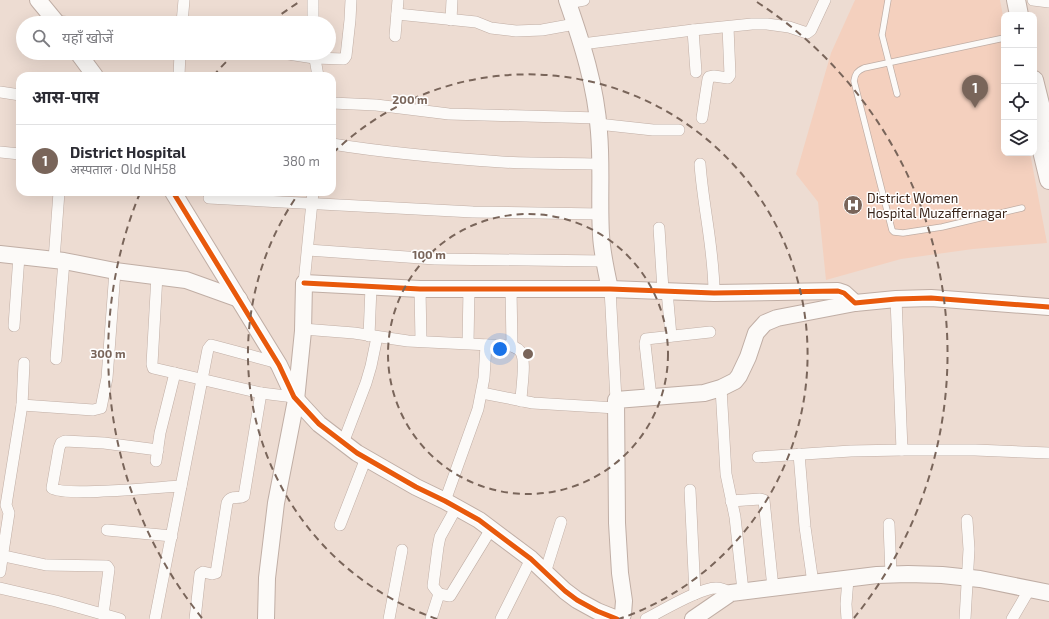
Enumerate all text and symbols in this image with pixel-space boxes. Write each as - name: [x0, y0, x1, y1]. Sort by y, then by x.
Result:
- map controls: [1001, 12, 1037, 156]
- button: +: [1001, 12, 1037, 48]
- search box: [16, 16, 336, 60]
- icon: search: [30, 27, 52, 49]
- text: यहाँ खोजें: [62, 28, 113, 46]
- button: −: [1001, 48, 1037, 84]
- pin: 1: [962, 75, 988, 108]
- button: locate: [1001, 84, 1037, 120]
- text: आस-पास: [32, 86, 99, 106]
- text: 200 m: [392, 92, 428, 106]
- button: layers: [1001, 120, 1037, 156]
- text: District Hospital: [70, 143, 186, 161]
- text: 1: [42, 153, 48, 169]
- text: 380 m: [283, 153, 320, 169]
- text: अस्पताल · Old NH58: [70, 161, 176, 177]
- place label: District Women Hospital Muzaffernagar: [867, 190, 1007, 221]
- hospital icon: District Women Hospital Muzaffernagar: [842, 194, 864, 216]
- text: 100 m: [412, 247, 446, 261]
- your location: [490, 339, 510, 359]
- text: 300 m: [90, 346, 126, 360]
- centre of rings: [521, 347, 535, 361]

